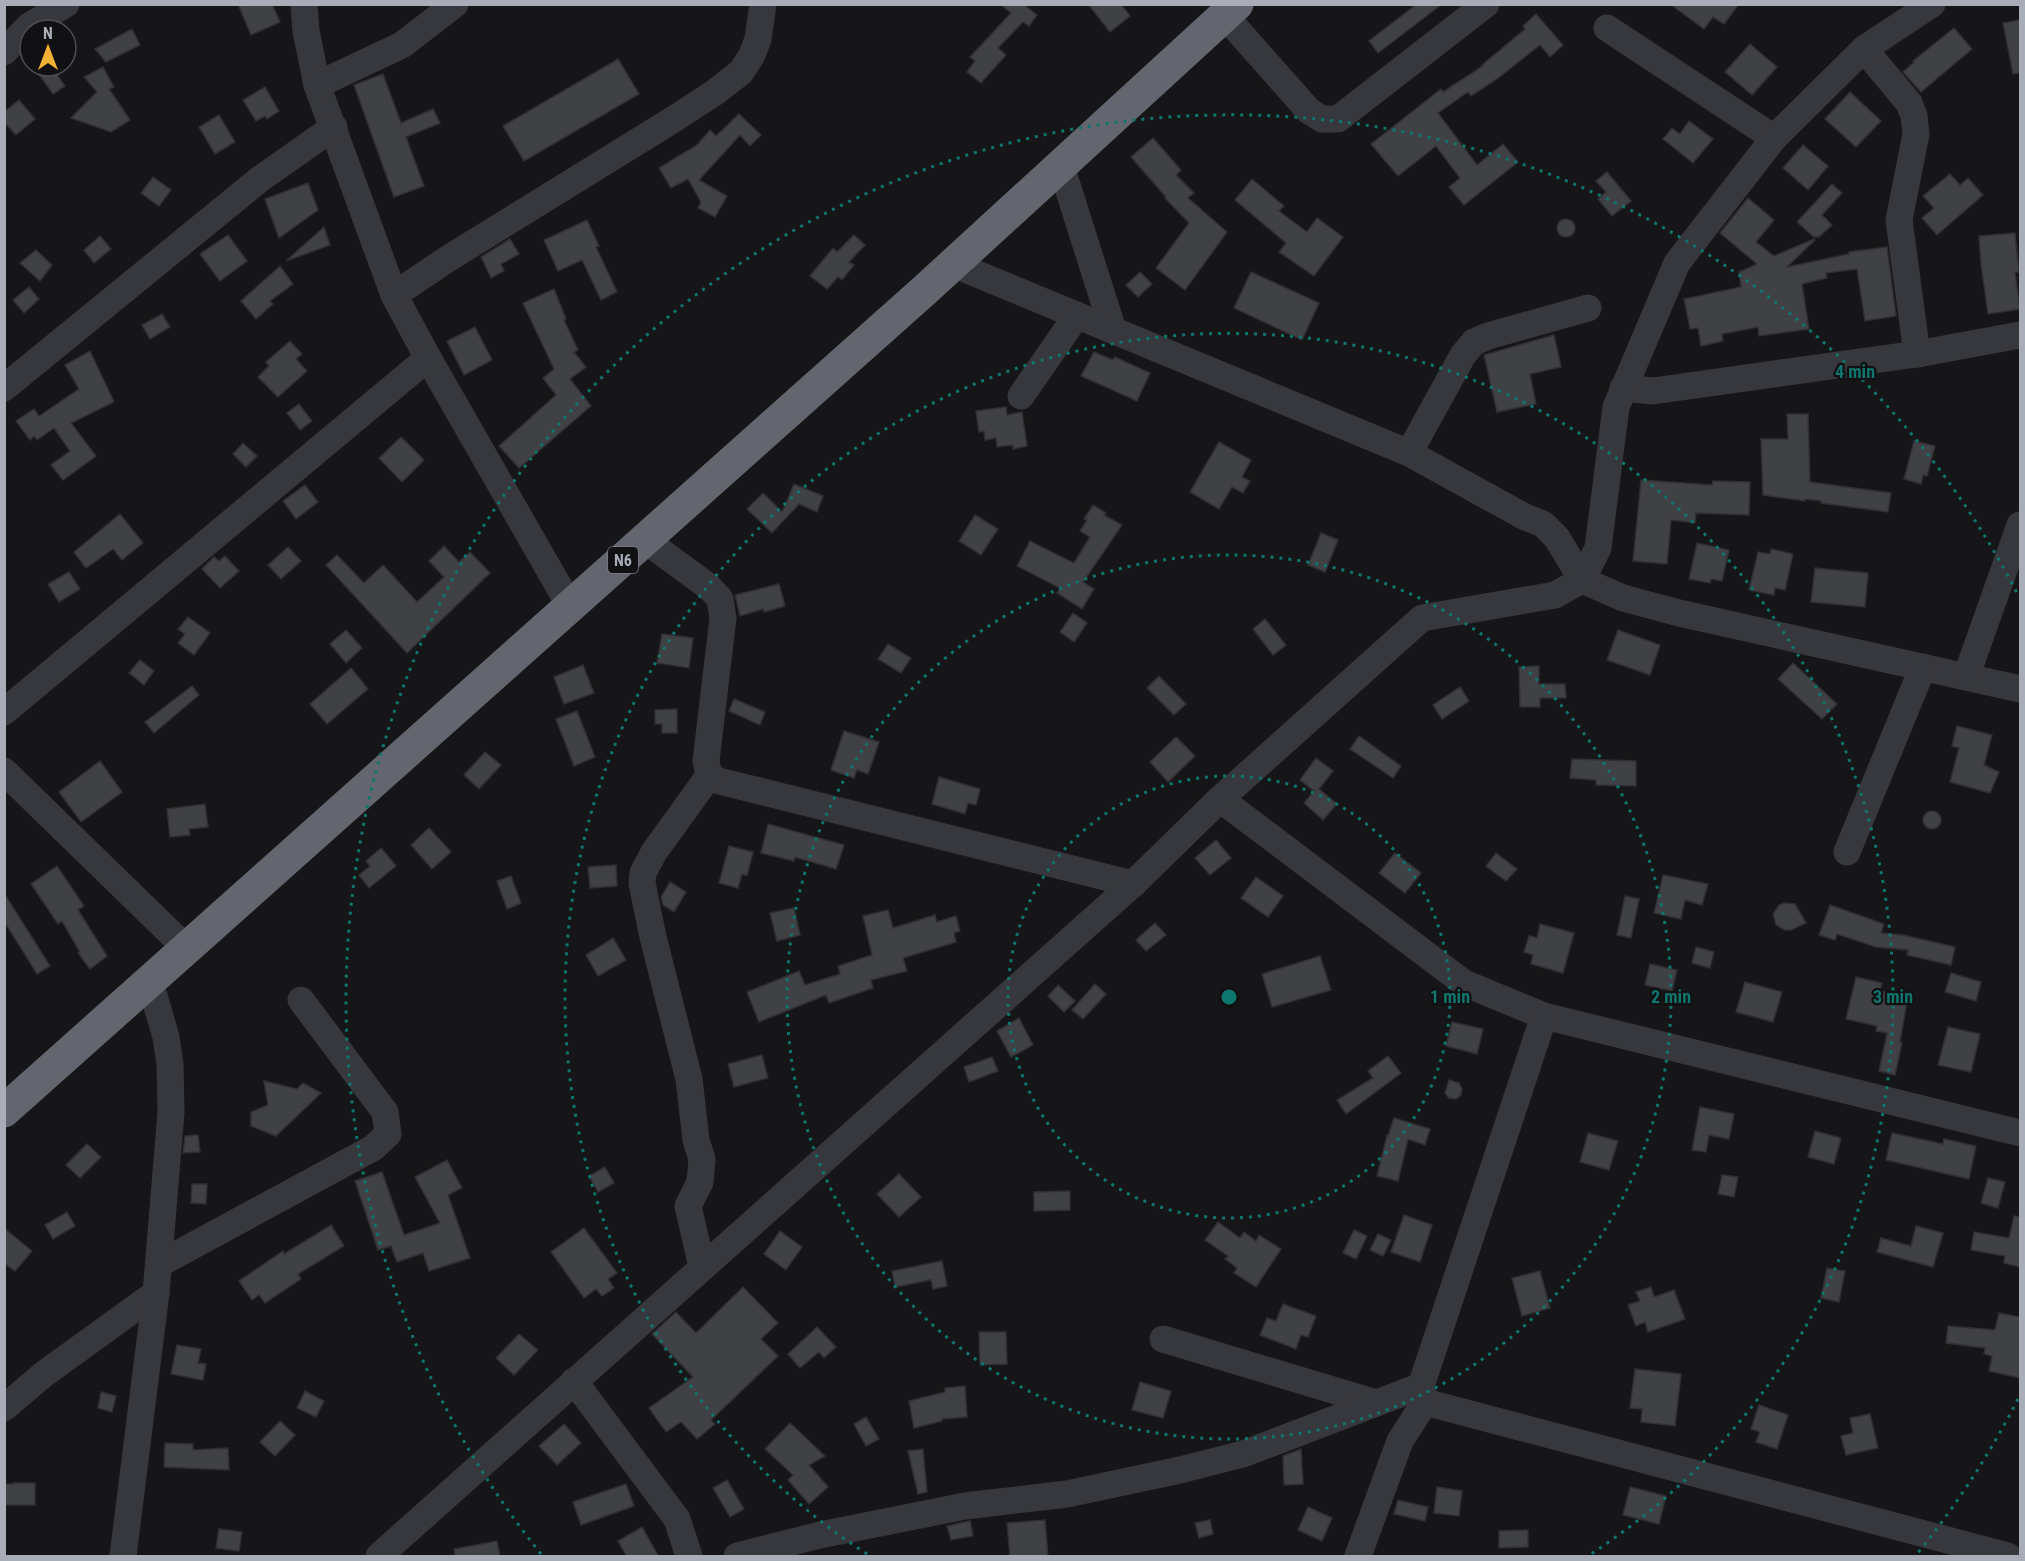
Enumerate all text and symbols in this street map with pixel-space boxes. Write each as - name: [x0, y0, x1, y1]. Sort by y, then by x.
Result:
- north arrow: [18, 18, 78, 78]
- text: N: [43, 24, 53, 43]
- text: 4 min: [1835, 361, 1875, 382]
- road number: N6: [608, 547, 638, 573]
- text: 1 min: [1430, 986, 1470, 1007]
- text: 2 min: [1651, 986, 1691, 1007]
- text: 3 min: [1873, 986, 1913, 1007]
- centre of rings: [1219, 987, 1239, 1007]

